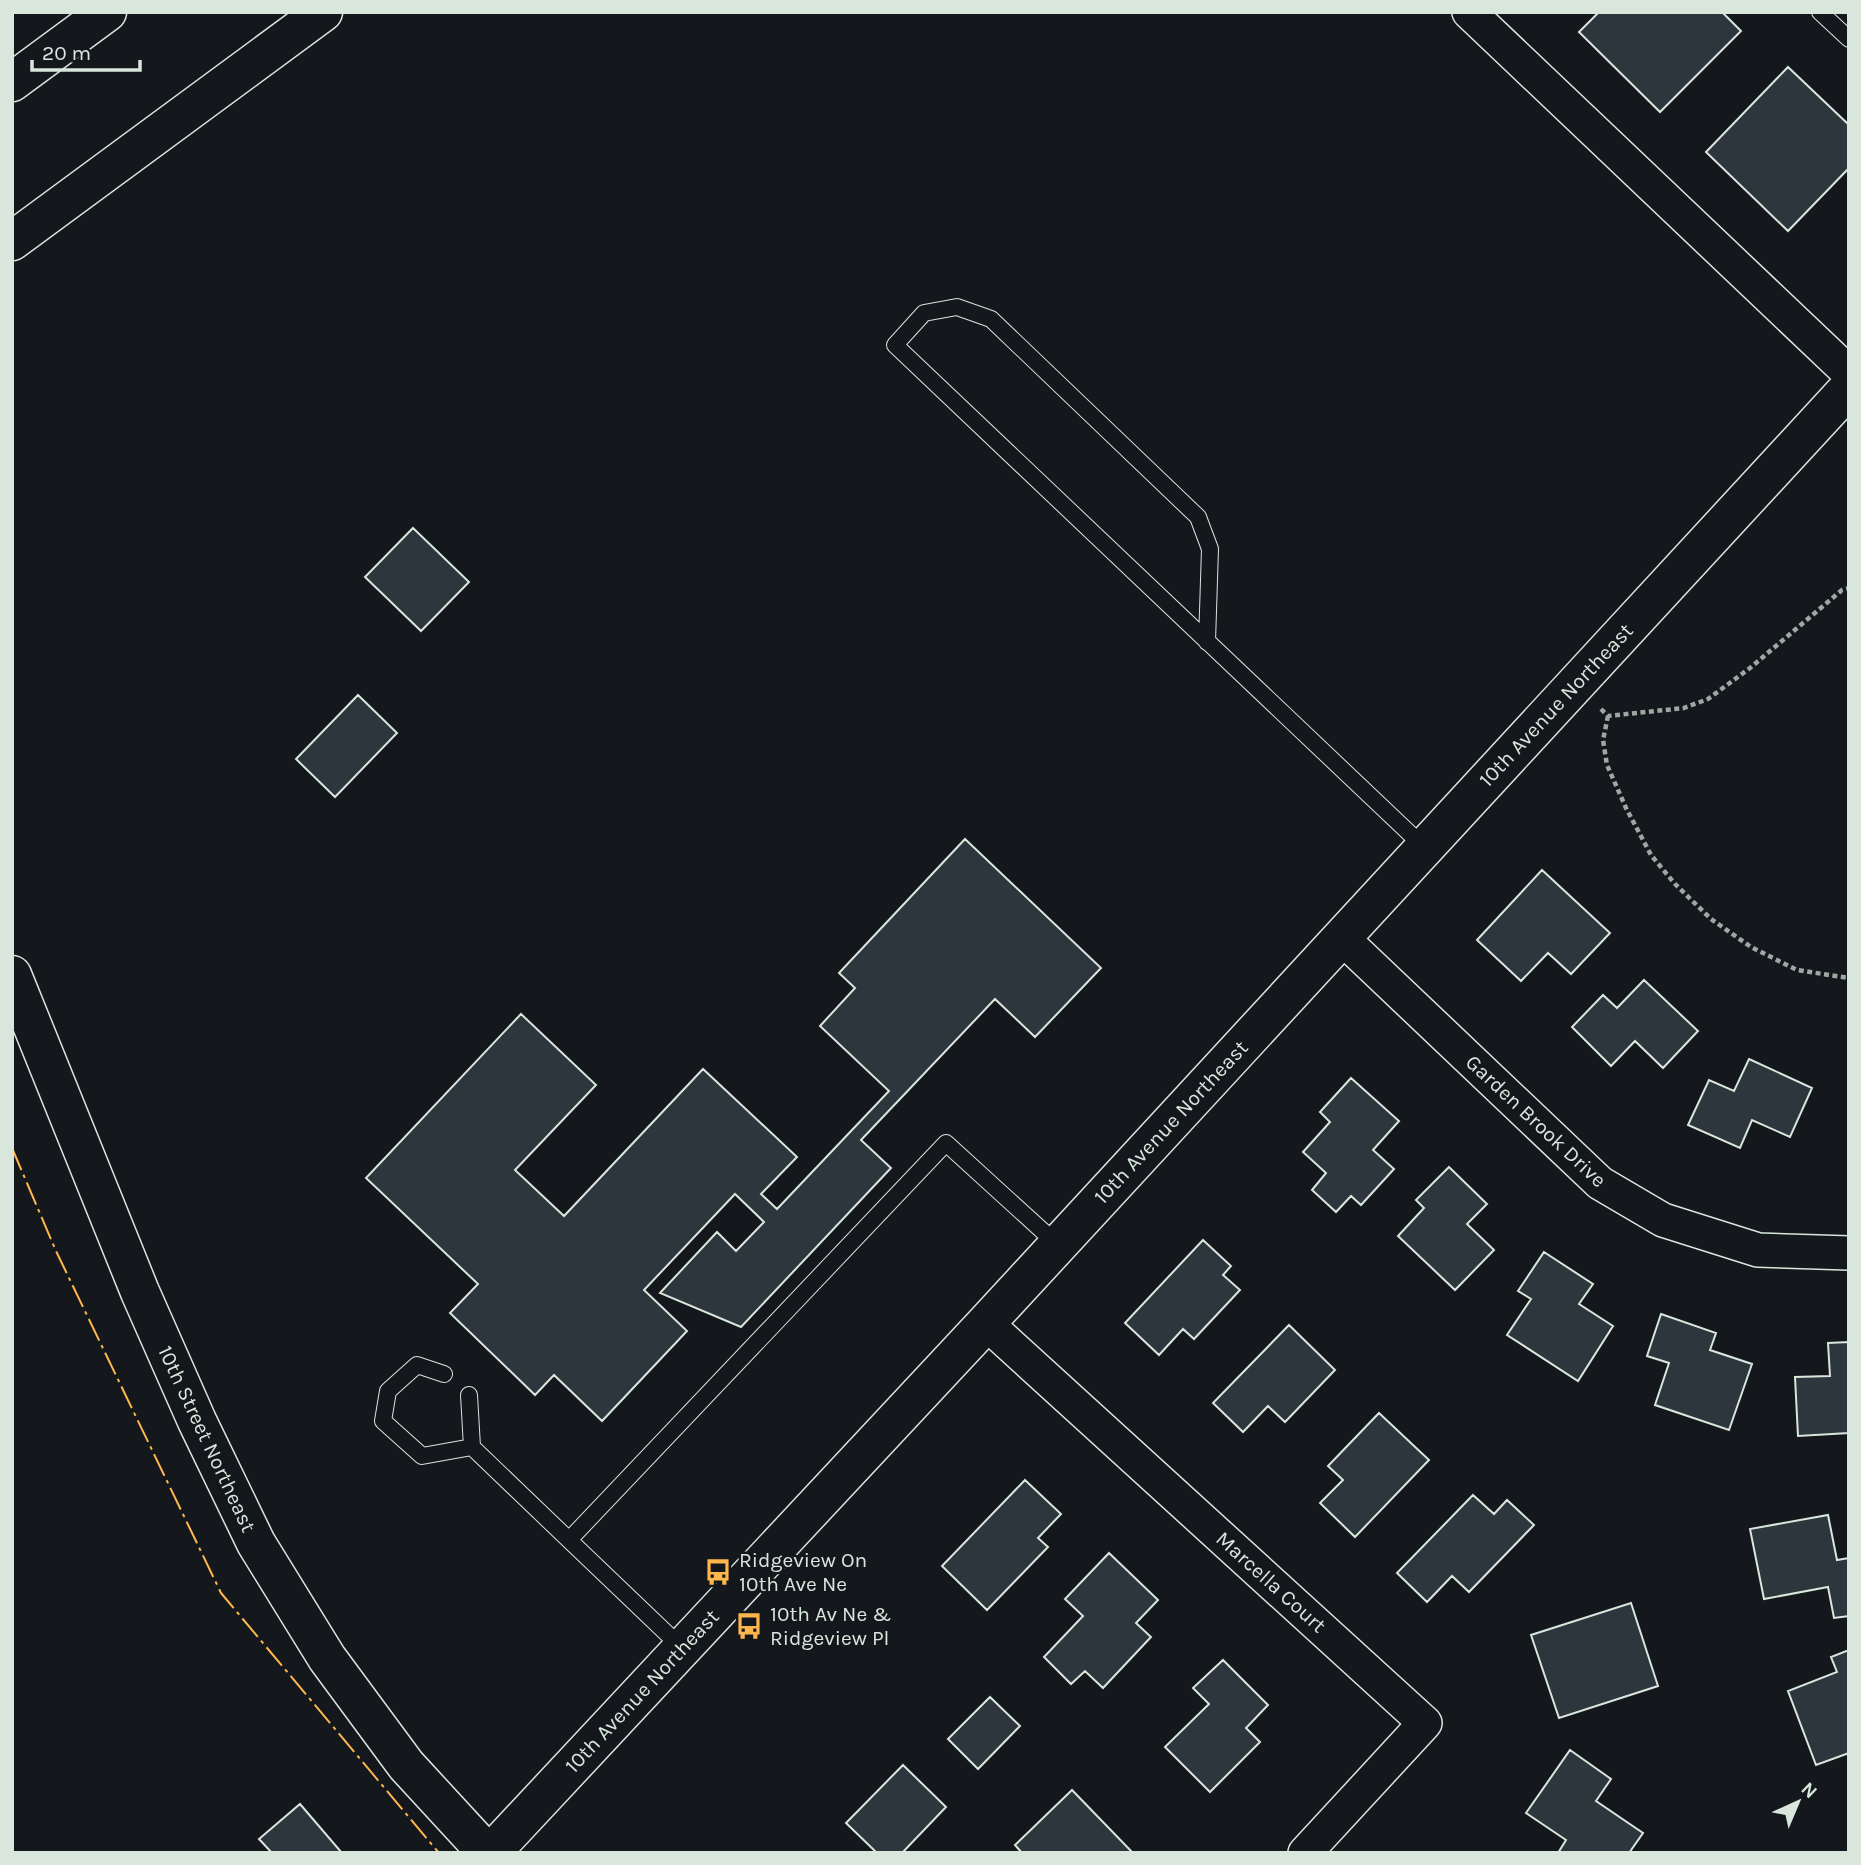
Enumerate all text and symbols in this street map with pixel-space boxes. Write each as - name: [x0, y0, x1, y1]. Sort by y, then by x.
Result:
- scale bar: [32, 28, 140, 72]
- text: 20 m: [42, 41, 91, 65]
- street label: 10th Avenue Northeast: [1474, 618, 1638, 792]
- street label: 10th Avenue Northeast: [1089, 1035, 1253, 1209]
- street label: Garden Brook Drive: [1461, 1050, 1611, 1192]
- street label: 10th Street Northeast: [153, 1342, 261, 1536]
- street label: Marcella Court: [1211, 1526, 1331, 1638]
- place label: Ridgeview On 10th Ave Ne: [739, 1548, 867, 1596]
- bus stop icon: Ridgeview On 10th Ave Ne: [703, 1557, 733, 1587]
- place label: 10th Av Ne & Ridgeview Pl: [770, 1602, 891, 1650]
- street label: 10th Avenue Northeast: [560, 1604, 724, 1778]
- bus stop icon: 10th Av Ne & Ridgeview Pl: [734, 1611, 764, 1641]
- north arrow: [1763, 1767, 1833, 1837]
- text: N: [1797, 1778, 1822, 1803]

